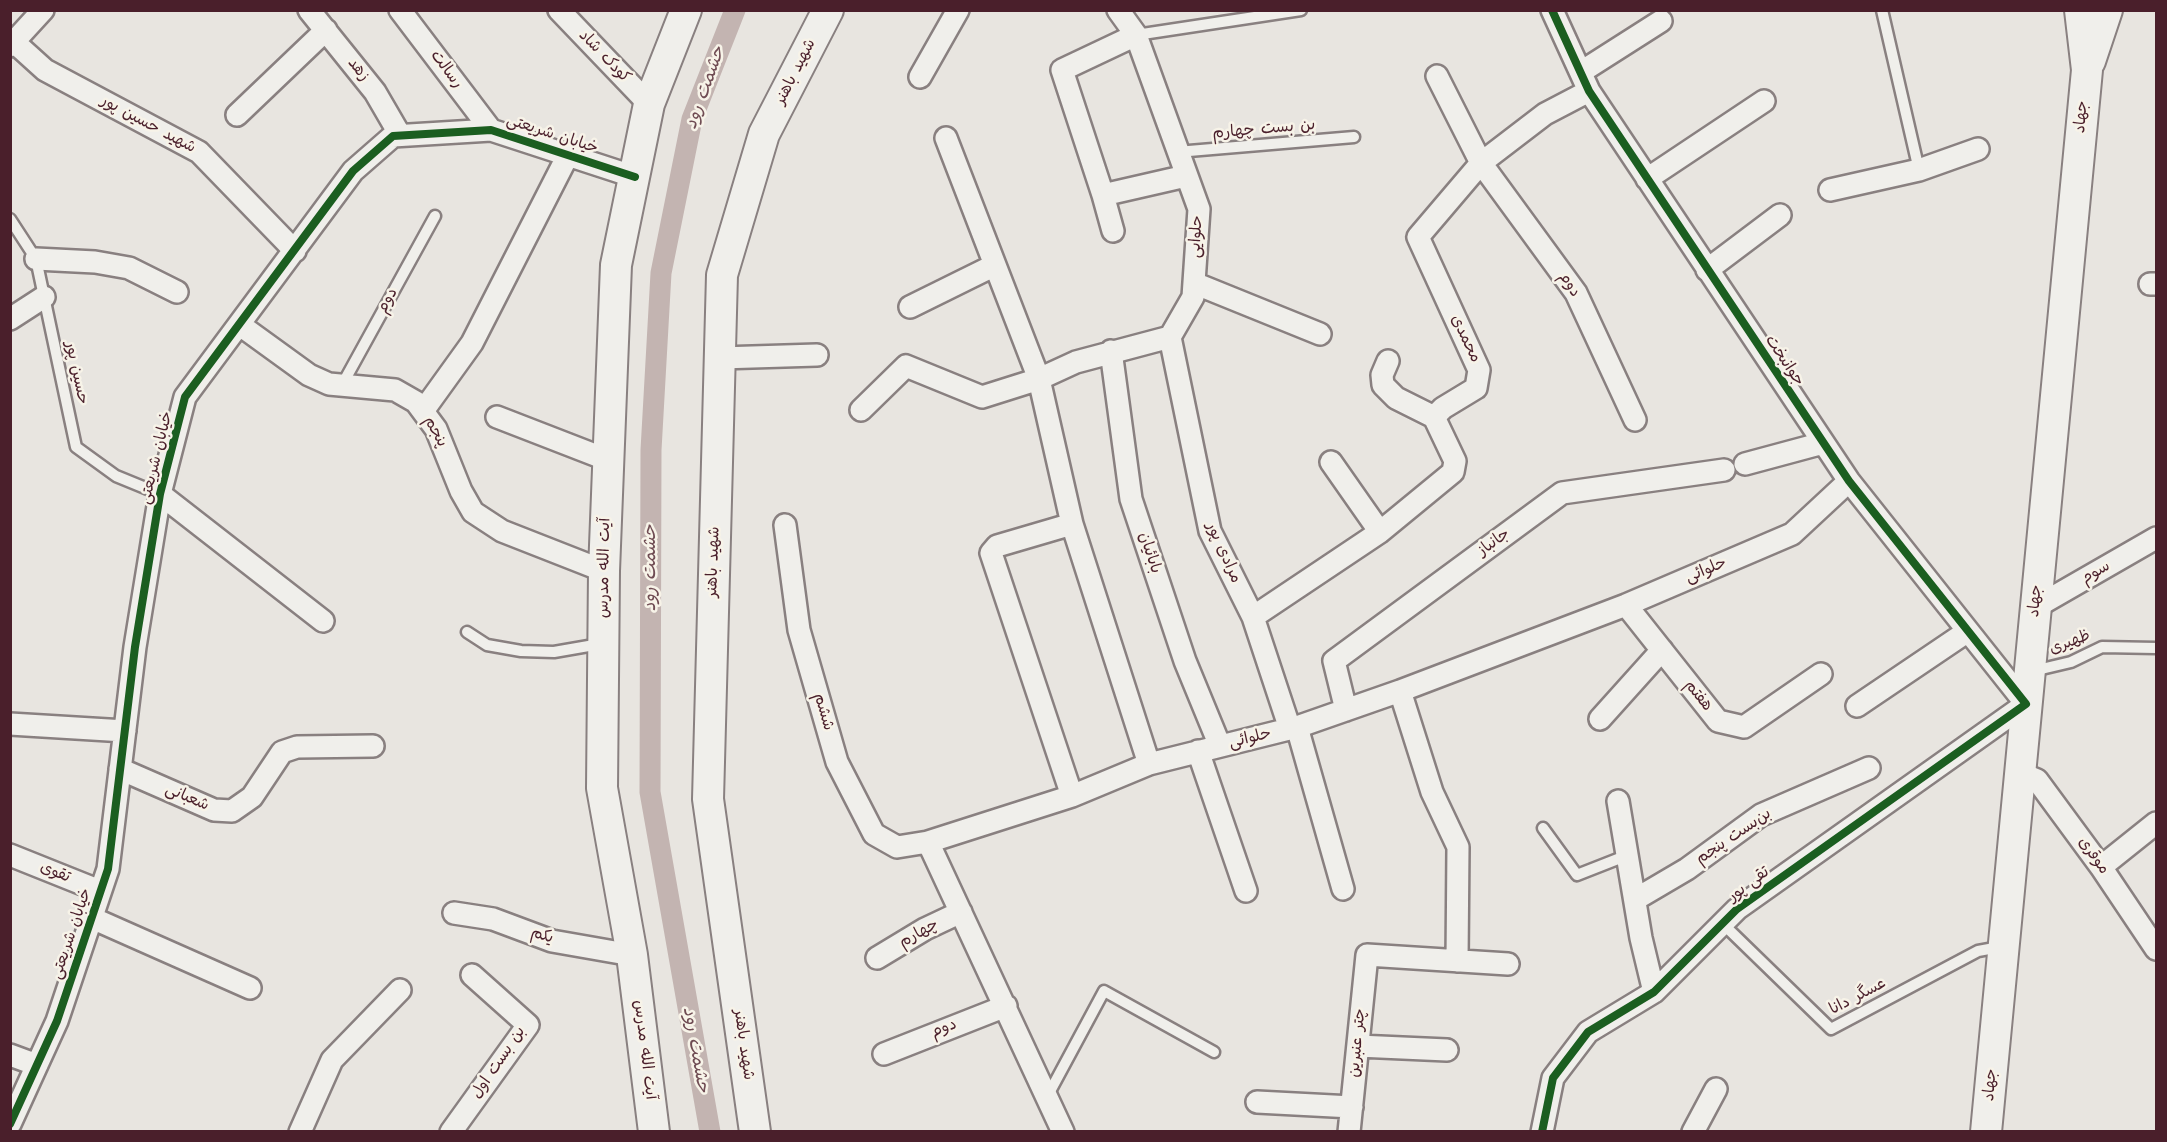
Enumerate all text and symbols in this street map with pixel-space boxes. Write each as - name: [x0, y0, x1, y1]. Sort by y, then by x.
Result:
- street label: کودک شاد: [574, 26, 634, 88]
- street label: شهید باهنر: [771, 36, 821, 108]
- water label: حشمت رود: [681, 44, 731, 132]
- street label: رسالت: [425, 47, 467, 93]
- street label: زهد: [343, 54, 373, 86]
- street label: شهید حسین پور: [97, 92, 199, 158]
- street label: جهاد: [2071, 100, 2093, 134]
- street label: خیابان شریعتی: [504, 111, 600, 159]
- street label: بن بست چهارم: [1212, 116, 1316, 144]
- street label: حلوایی: [1186, 215, 1208, 259]
- street label: دوم: [1554, 269, 1584, 301]
- street label: دوم: [373, 285, 403, 317]
- street label: محمدی: [1446, 312, 1484, 366]
- street label: جوانبخت: [1760, 332, 1808, 390]
- street label: حسین پور: [60, 340, 92, 406]
- street label: خیابان شریعتی: [136, 410, 178, 506]
- street label: پنجم: [419, 413, 451, 451]
- street label: آیت الله مدرس: [595, 518, 615, 618]
- street label: مرادی پور: [1201, 520, 1245, 586]
- water label: حشمت رود: [640, 525, 662, 611]
- street label: جانباز: [1474, 525, 1514, 561]
- street label: شهید باهنر: [703, 526, 725, 598]
- street label: بابائیان: [1133, 530, 1165, 576]
- street label: حلوائی: [1683, 554, 1729, 588]
- street label: سوم: [2078, 557, 2114, 589]
- street label: جهاد: [2025, 584, 2047, 618]
- street label: ظهیری: [2047, 626, 2093, 660]
- street label: هفتم: [1680, 677, 1716, 715]
- street label: ششم: [809, 691, 837, 733]
- street label: حلوائی: [1227, 725, 1273, 753]
- street label: شعبانی: [162, 780, 212, 816]
- street label: بن‌بست پنجم: [1693, 805, 1775, 869]
- street label: موقری: [2073, 834, 2113, 878]
- street label: تقوی: [37, 858, 73, 888]
- street label: تقی پور: [1724, 863, 1774, 907]
- street label: خیابان شریعتی: [47, 886, 97, 982]
- street label: چهارم: [896, 915, 942, 953]
- street label: یکم: [528, 923, 556, 949]
- street label: عسگر دانا: [1826, 974, 1890, 1020]
- street label: آیت الله مدرس: [628, 999, 660, 1101]
- water label: حشمت رود: [677, 1006, 713, 1094]
- street label: چتر عنبرین: [1345, 1008, 1371, 1078]
- street label: شهید باهنر: [729, 1009, 757, 1081]
- street label: دوم: [928, 1015, 960, 1043]
- street label: بن بست اول: [468, 1023, 530, 1103]
- street label: جهاد: [1980, 1068, 2002, 1102]

